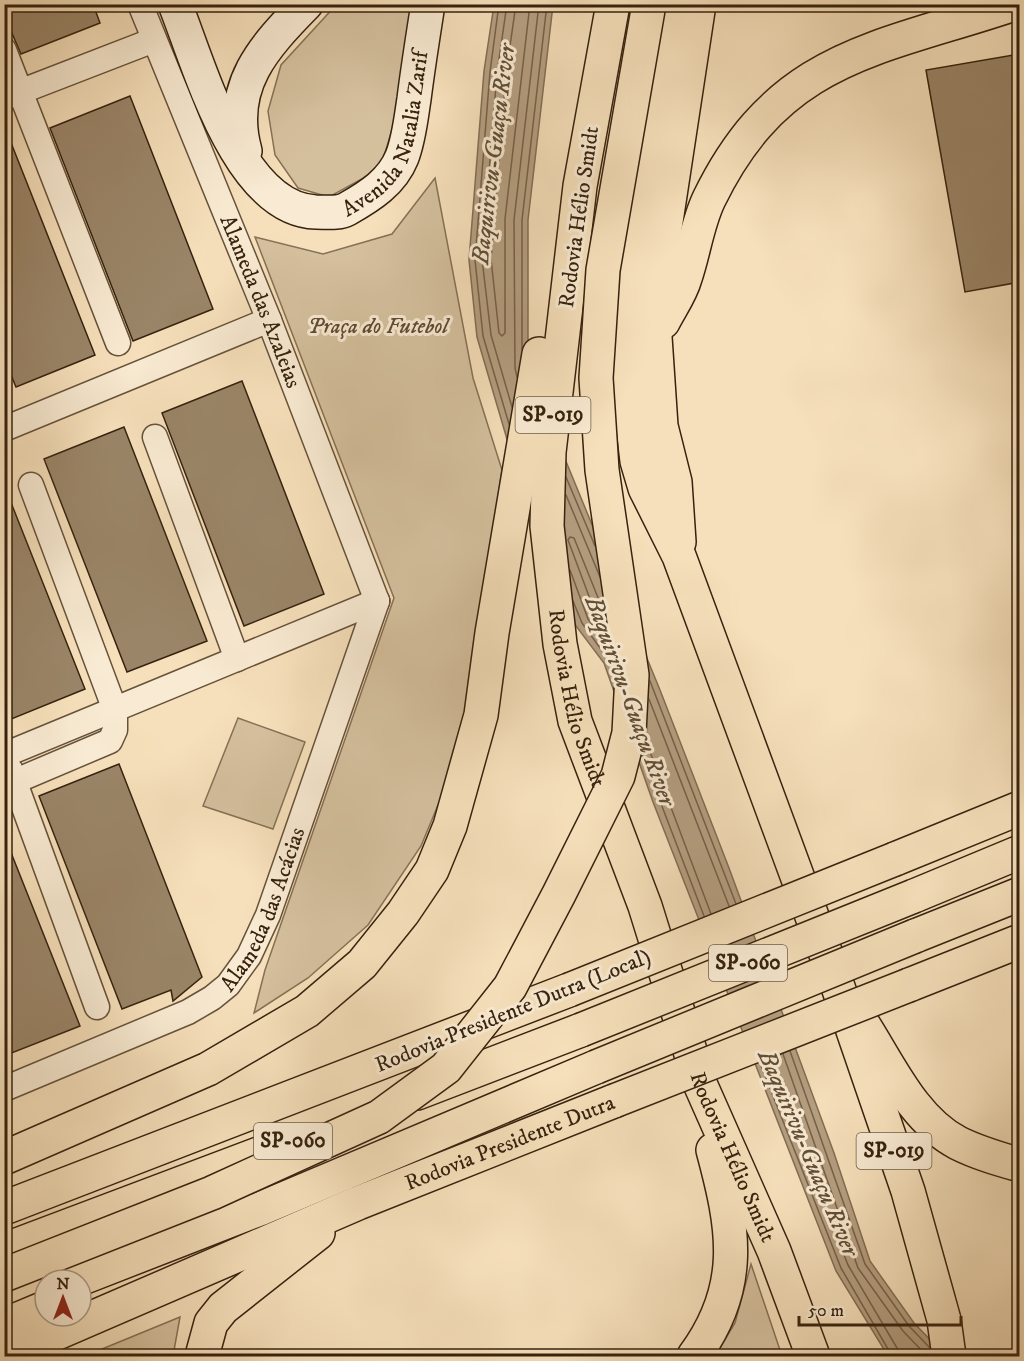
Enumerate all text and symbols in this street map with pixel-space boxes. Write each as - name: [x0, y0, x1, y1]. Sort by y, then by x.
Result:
- water label: Baquirivu-Guaçu River: [466, 40, 523, 267]
- street label: Avenida Natalia Zarif: [337, 45, 435, 223]
- street label: Rodovia Hélio Smidt: [553, 124, 605, 310]
- street label: Alameda das Azaleias: [214, 211, 307, 392]
- park label: Praça do Futebol: [308, 313, 451, 340]
- road number: SP-019: [516, 397, 590, 433]
- water label: Baquirivu-Guaçu River: [578, 591, 683, 812]
- street label: Rodovia Hélio Smidt: [543, 608, 612, 791]
- street label: Alameda das Acácias: [214, 824, 311, 997]
- street label: Rodovia Presidente Dutra (Local): [371, 943, 655, 1079]
- road number: SP-060: [709, 945, 787, 981]
- water label: Baquirivu-Guaçu River: [751, 1044, 866, 1263]
- street label: Rodovia Hélio Smidt: [684, 1069, 782, 1246]
- street label: Rodovia Presidente Dutra: [401, 1088, 619, 1196]
- road number: SP-060: [254, 1123, 332, 1159]
- road number: SP-019: [856, 1133, 932, 1169]
- north arrow: [33, 1268, 93, 1328]
- text: N: [56, 1274, 70, 1294]
- scale bar: [799, 1289, 961, 1327]
- text: 50 m: [808, 1300, 844, 1322]

